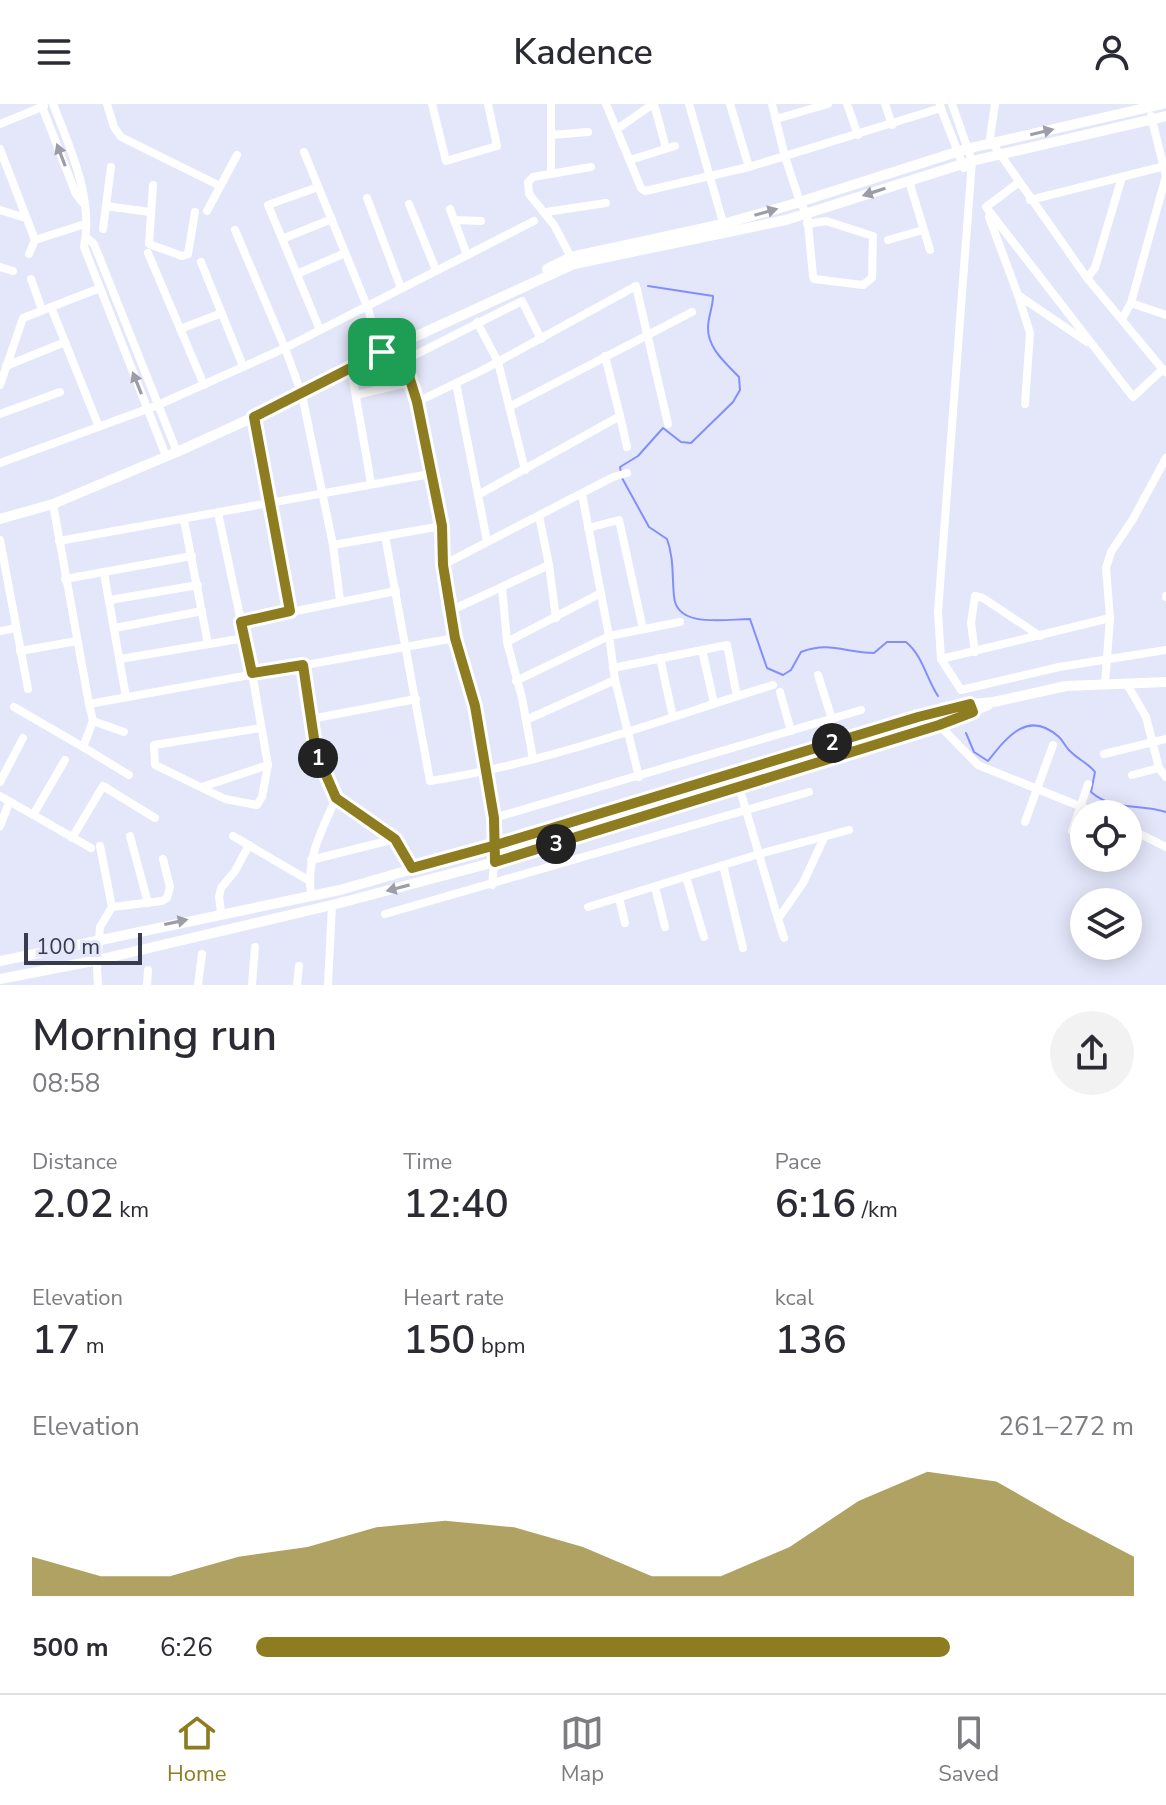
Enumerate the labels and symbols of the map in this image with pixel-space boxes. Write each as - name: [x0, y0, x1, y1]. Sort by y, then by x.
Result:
- one-way arrow: [1030, 126, 1055, 138]
- one-way arrow: [54, 143, 67, 167]
- one-way arrow: [862, 187, 886, 199]
- one-way arrow: [754, 205, 778, 218]
- pin: [348, 318, 416, 386]
- one-way arrow: [131, 371, 144, 395]
- pin: 2: [812, 723, 852, 763]
- pin: 1: [298, 738, 338, 778]
- pin: 3: [536, 824, 576, 864]
- one-way arrow: [385, 882, 410, 895]
- one-way arrow: [164, 915, 189, 928]
- scale bar: [24, 929, 142, 965]

